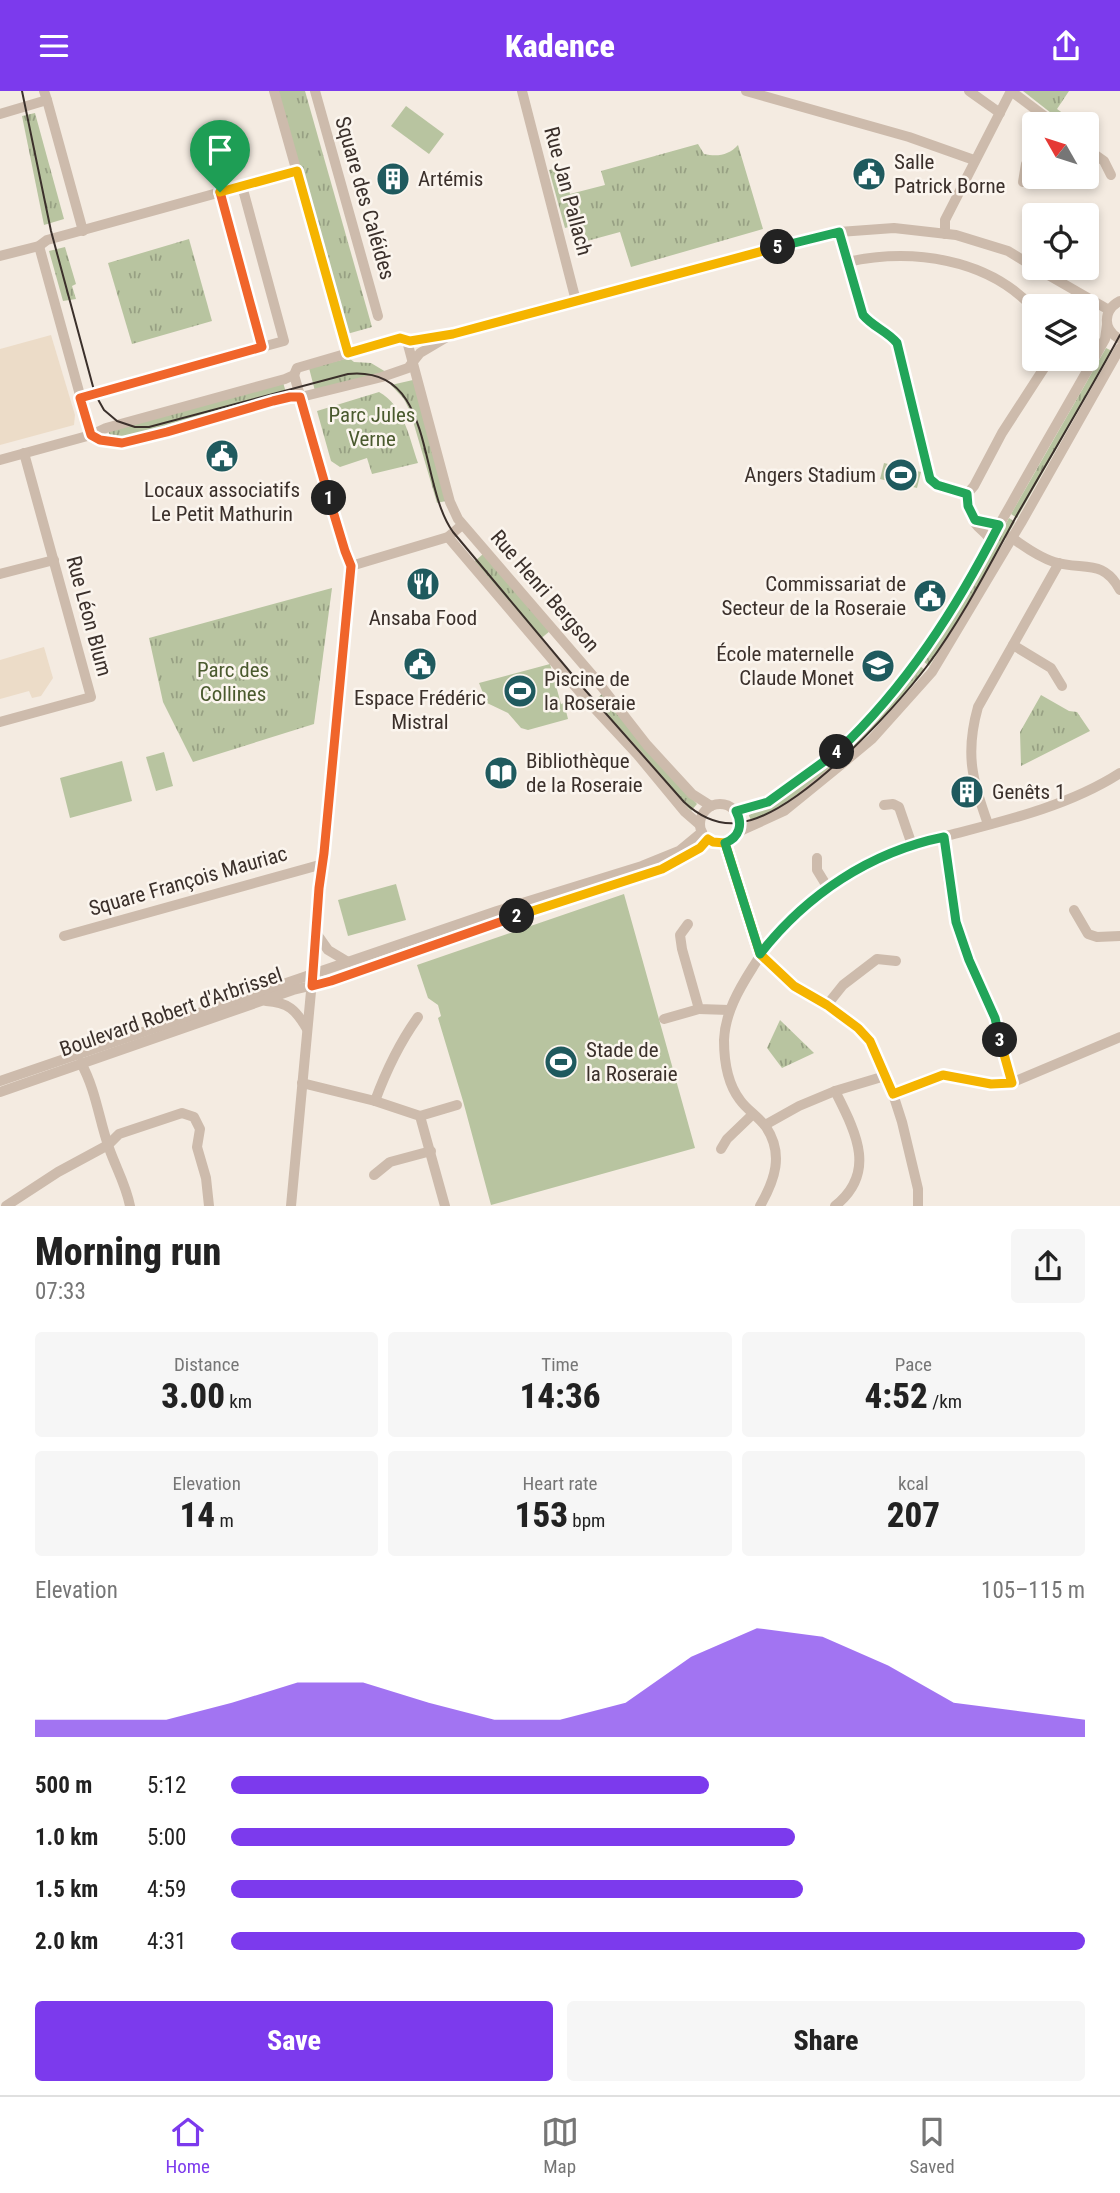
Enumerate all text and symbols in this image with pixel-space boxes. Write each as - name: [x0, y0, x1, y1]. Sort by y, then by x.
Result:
- icon: menu: [35, 27, 73, 65]
- text: Kadence: [505, 27, 615, 65]
- icon: share: [1047, 27, 1085, 65]
- north arrow: [1022, 112, 1099, 189]
- map controls: [1022, 112, 1099, 371]
- street label: Square des Caléides: [330, 114, 400, 282]
- pin: [190, 120, 250, 192]
- street label: Rue Jan Pallach: [539, 124, 597, 258]
- icon: arrive: [201, 131, 239, 169]
- place label: Salle Patrick Borne: [894, 150, 1006, 198]
- public building icon: Salle Patrick Borne: [850, 155, 888, 193]
- building icon: Artémis: [374, 160, 412, 198]
- place label: Artémis: [418, 167, 483, 191]
- button: locate: [1022, 203, 1099, 280]
- pin: 5: [760, 229, 796, 265]
- text: 5: [773, 235, 782, 258]
- button: layers: [1022, 294, 1099, 371]
- park label: Parc Jules Verne: [329, 403, 415, 451]
- public building icon: Locaux associatifs Le Petit Mathurin: [203, 437, 241, 475]
- sports icon: Angers Stadium: [882, 456, 920, 494]
- place label: Angers Stadium: [744, 463, 876, 487]
- place label: Locaux associatifs Le Petit Mathurin: [144, 478, 300, 526]
- pin: 1: [312, 481, 346, 515]
- text: 1: [324, 486, 333, 509]
- street label: Rue Henri Bergson: [486, 525, 604, 657]
- street label: Rue Léon Blum: [61, 553, 117, 679]
- restaurant icon: Ansaba Food: [404, 565, 442, 603]
- place label: Commissariat de Secteur de la Roseraie: [722, 572, 906, 620]
- public building icon: Commissariat de Secteur de la Roseraie: [911, 577, 949, 615]
- place label: Ansaba Food: [369, 606, 477, 630]
- place label: École maternelle Claude Monet: [716, 642, 854, 690]
- public building icon: Espace Frédéric Mistral: [401, 645, 439, 683]
- school or university icon: École maternelle Claude Monet: [859, 647, 897, 685]
- park label: Parc des Collines: [197, 658, 269, 706]
- place label: Piscine de la Roseraie: [544, 667, 636, 715]
- sports icon: Piscine de la Roseraie: [501, 672, 539, 710]
- place label: Espace Frédéric Mistral: [354, 686, 486, 734]
- pin: 4: [820, 735, 854, 769]
- text: 4: [832, 740, 841, 763]
- place label: Bibliothèque de la Roseraie: [526, 749, 643, 797]
- library icon: Bibliothèque de la Roseraie: [482, 754, 520, 792]
- building icon: Genêts 1: [948, 773, 986, 811]
- place label: Genêts 1: [992, 780, 1065, 804]
- street label: Square François Mauriac: [86, 841, 290, 921]
- pin: 2: [500, 899, 534, 933]
- text: 2: [512, 904, 521, 927]
- street label: Boulevard Robert d'Arbrissel: [57, 963, 285, 1061]
- pin: 3: [982, 1023, 1018, 1058]
- text: 3: [995, 1028, 1004, 1051]
- place label: Stade de la Roseraie: [586, 1038, 678, 1086]
- sports icon: Stade de la Roseraie: [542, 1043, 580, 1081]
- button: share: [1011, 1229, 1085, 1303]
- text: Morning run: [35, 1230, 221, 1274]
- text: 07:33: [35, 1278, 86, 1305]
- text: Distance: [174, 1353, 239, 1376]
- text: Time: [541, 1353, 579, 1376]
- text: Pace: [895, 1353, 932, 1376]
- text: 3.00: [161, 1376, 225, 1417]
- text: 14:36: [519, 1376, 601, 1417]
- text: 4:52: [865, 1376, 928, 1417]
- text: km: [225, 1390, 252, 1413]
- text: /km: [928, 1390, 962, 1413]
- text: Elevation: [172, 1472, 241, 1495]
- text: Heart rate: [522, 1472, 598, 1495]
- text: kcal: [898, 1472, 929, 1495]
- text: 14: [180, 1495, 215, 1536]
- text: 153: [515, 1495, 568, 1536]
- text: 207: [887, 1495, 940, 1536]
- text: m: [215, 1509, 234, 1532]
- text: bpm: [568, 1509, 605, 1532]
- text: Elevation: [35, 1577, 118, 1604]
- text: 105–115 m: [981, 1577, 1085, 1604]
- text: 500 m: [35, 1772, 92, 1799]
- text: 5:12: [147, 1772, 186, 1799]
- text: 1.0 km: [35, 1824, 98, 1851]
- text: 5:00: [147, 1824, 186, 1851]
- text: 1.5 km: [35, 1876, 98, 1903]
- text: 4:59: [147, 1876, 186, 1903]
- text: 2.0 km: [35, 1928, 98, 1955]
- text: 4:31: [147, 1928, 186, 1955]
- button: Save: [35, 2001, 553, 2081]
- button: Share: [567, 2001, 1085, 2081]
- tab: Home: [165, 2113, 210, 2178]
- tab: Map: [541, 2113, 579, 2178]
- tab: Saved: [909, 2113, 955, 2178]

